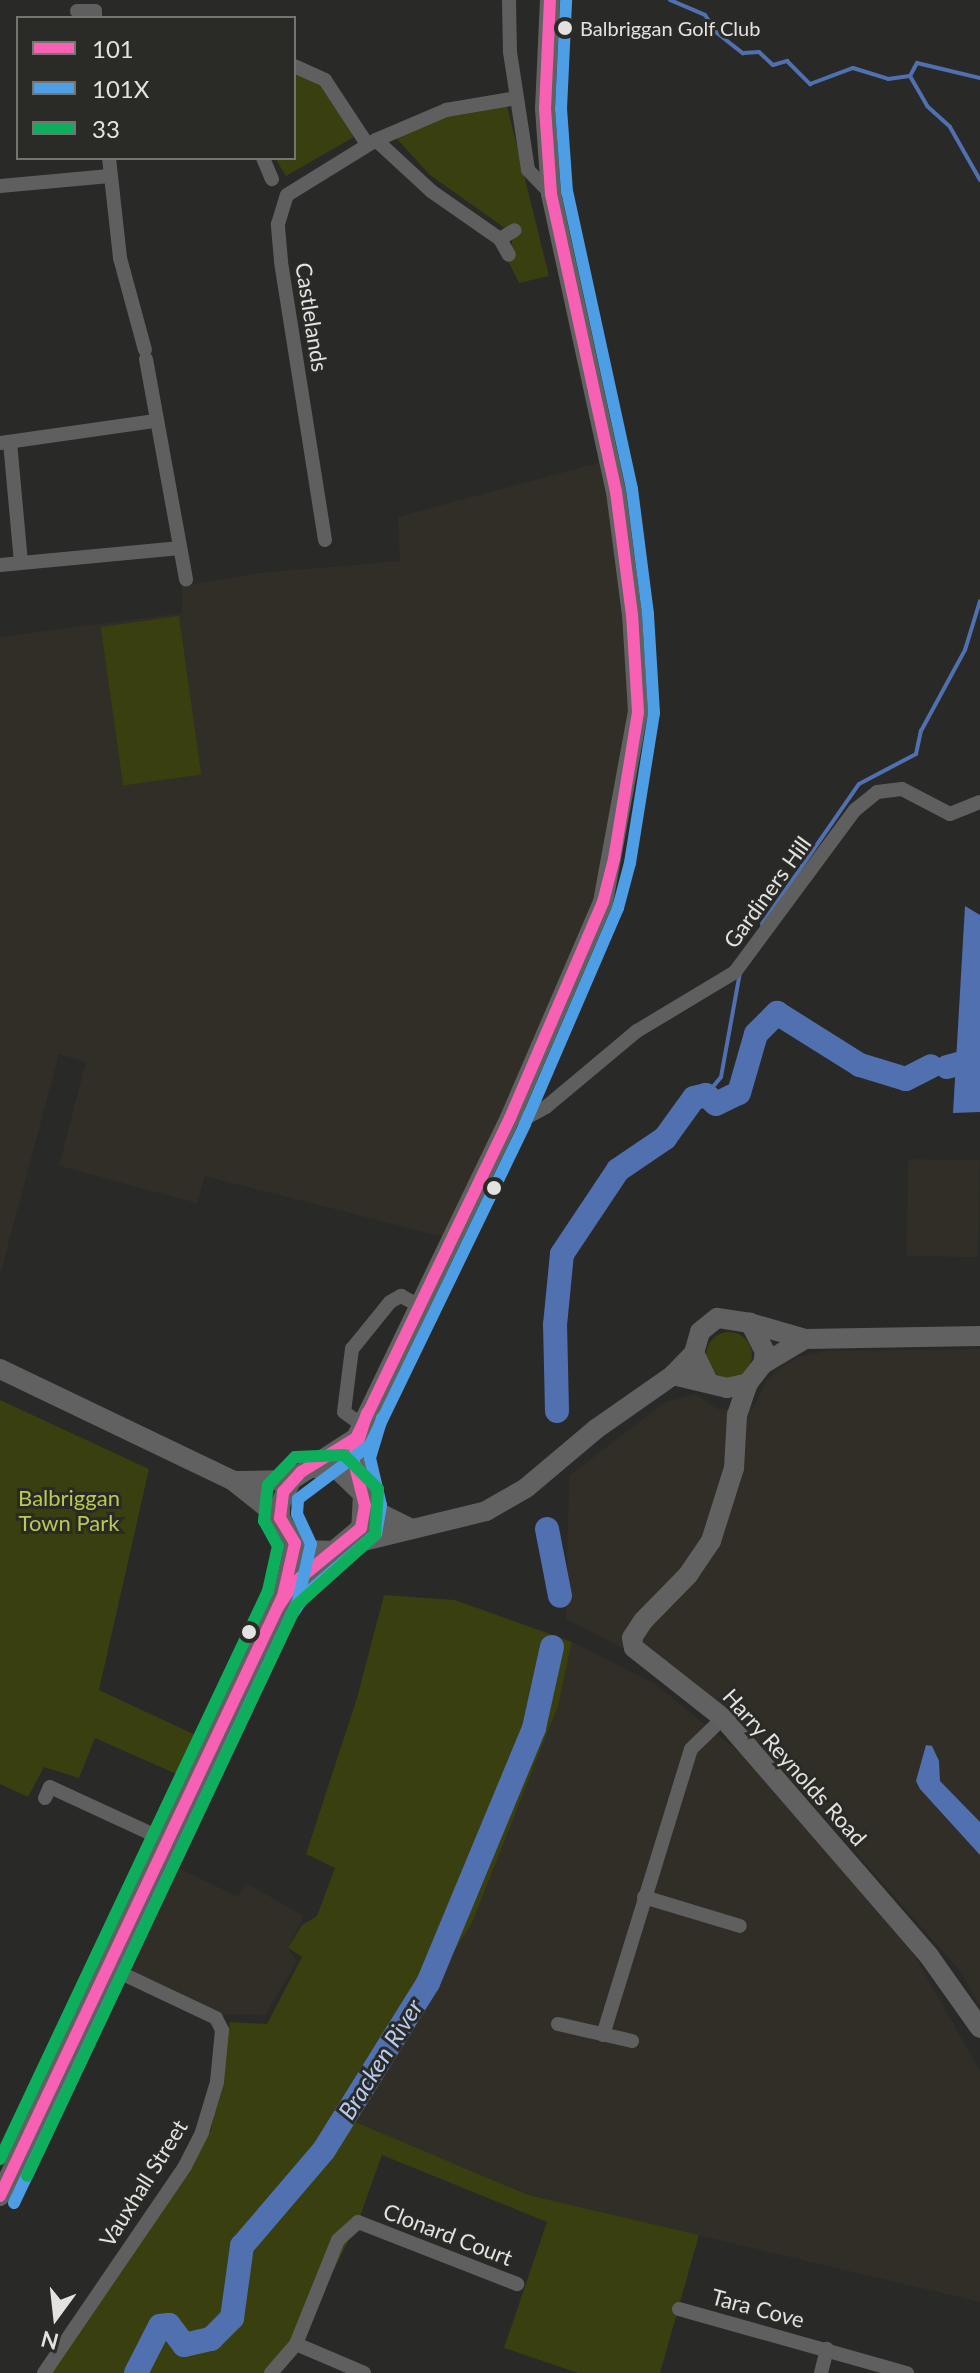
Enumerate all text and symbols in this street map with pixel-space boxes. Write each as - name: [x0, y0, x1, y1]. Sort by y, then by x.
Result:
- legend: [16, 16, 296, 160]
- place label: Balbriggan Golf Club: [580, 16, 761, 40]
- marker: Balbriggan Golf Club: [557, 20, 573, 36]
- text: 101: [92, 34, 134, 63]
- text: 101X: [92, 74, 149, 103]
- text: 33: [92, 114, 120, 143]
- street label: Castlelands: [290, 261, 334, 373]
- street label: Gardiners Hill: [718, 831, 816, 953]
- unlabelled marker: [486, 1180, 502, 1196]
- park label: Balbriggan Town Park: [18, 1484, 120, 1536]
- unlabelled marker: [241, 1624, 257, 1640]
- street label: Harry Reynolds Road: [717, 1683, 873, 1851]
- water label: Bracken River: [332, 1994, 428, 2124]
- street label: Vauxhall Street: [93, 2115, 193, 2251]
- street label: Clonard Court: [380, 2197, 516, 2271]
- north arrow: [16, 2277, 96, 2357]
- street label: Tara Cove: [709, 2283, 807, 2333]
- text: N: [38, 2325, 61, 2356]

